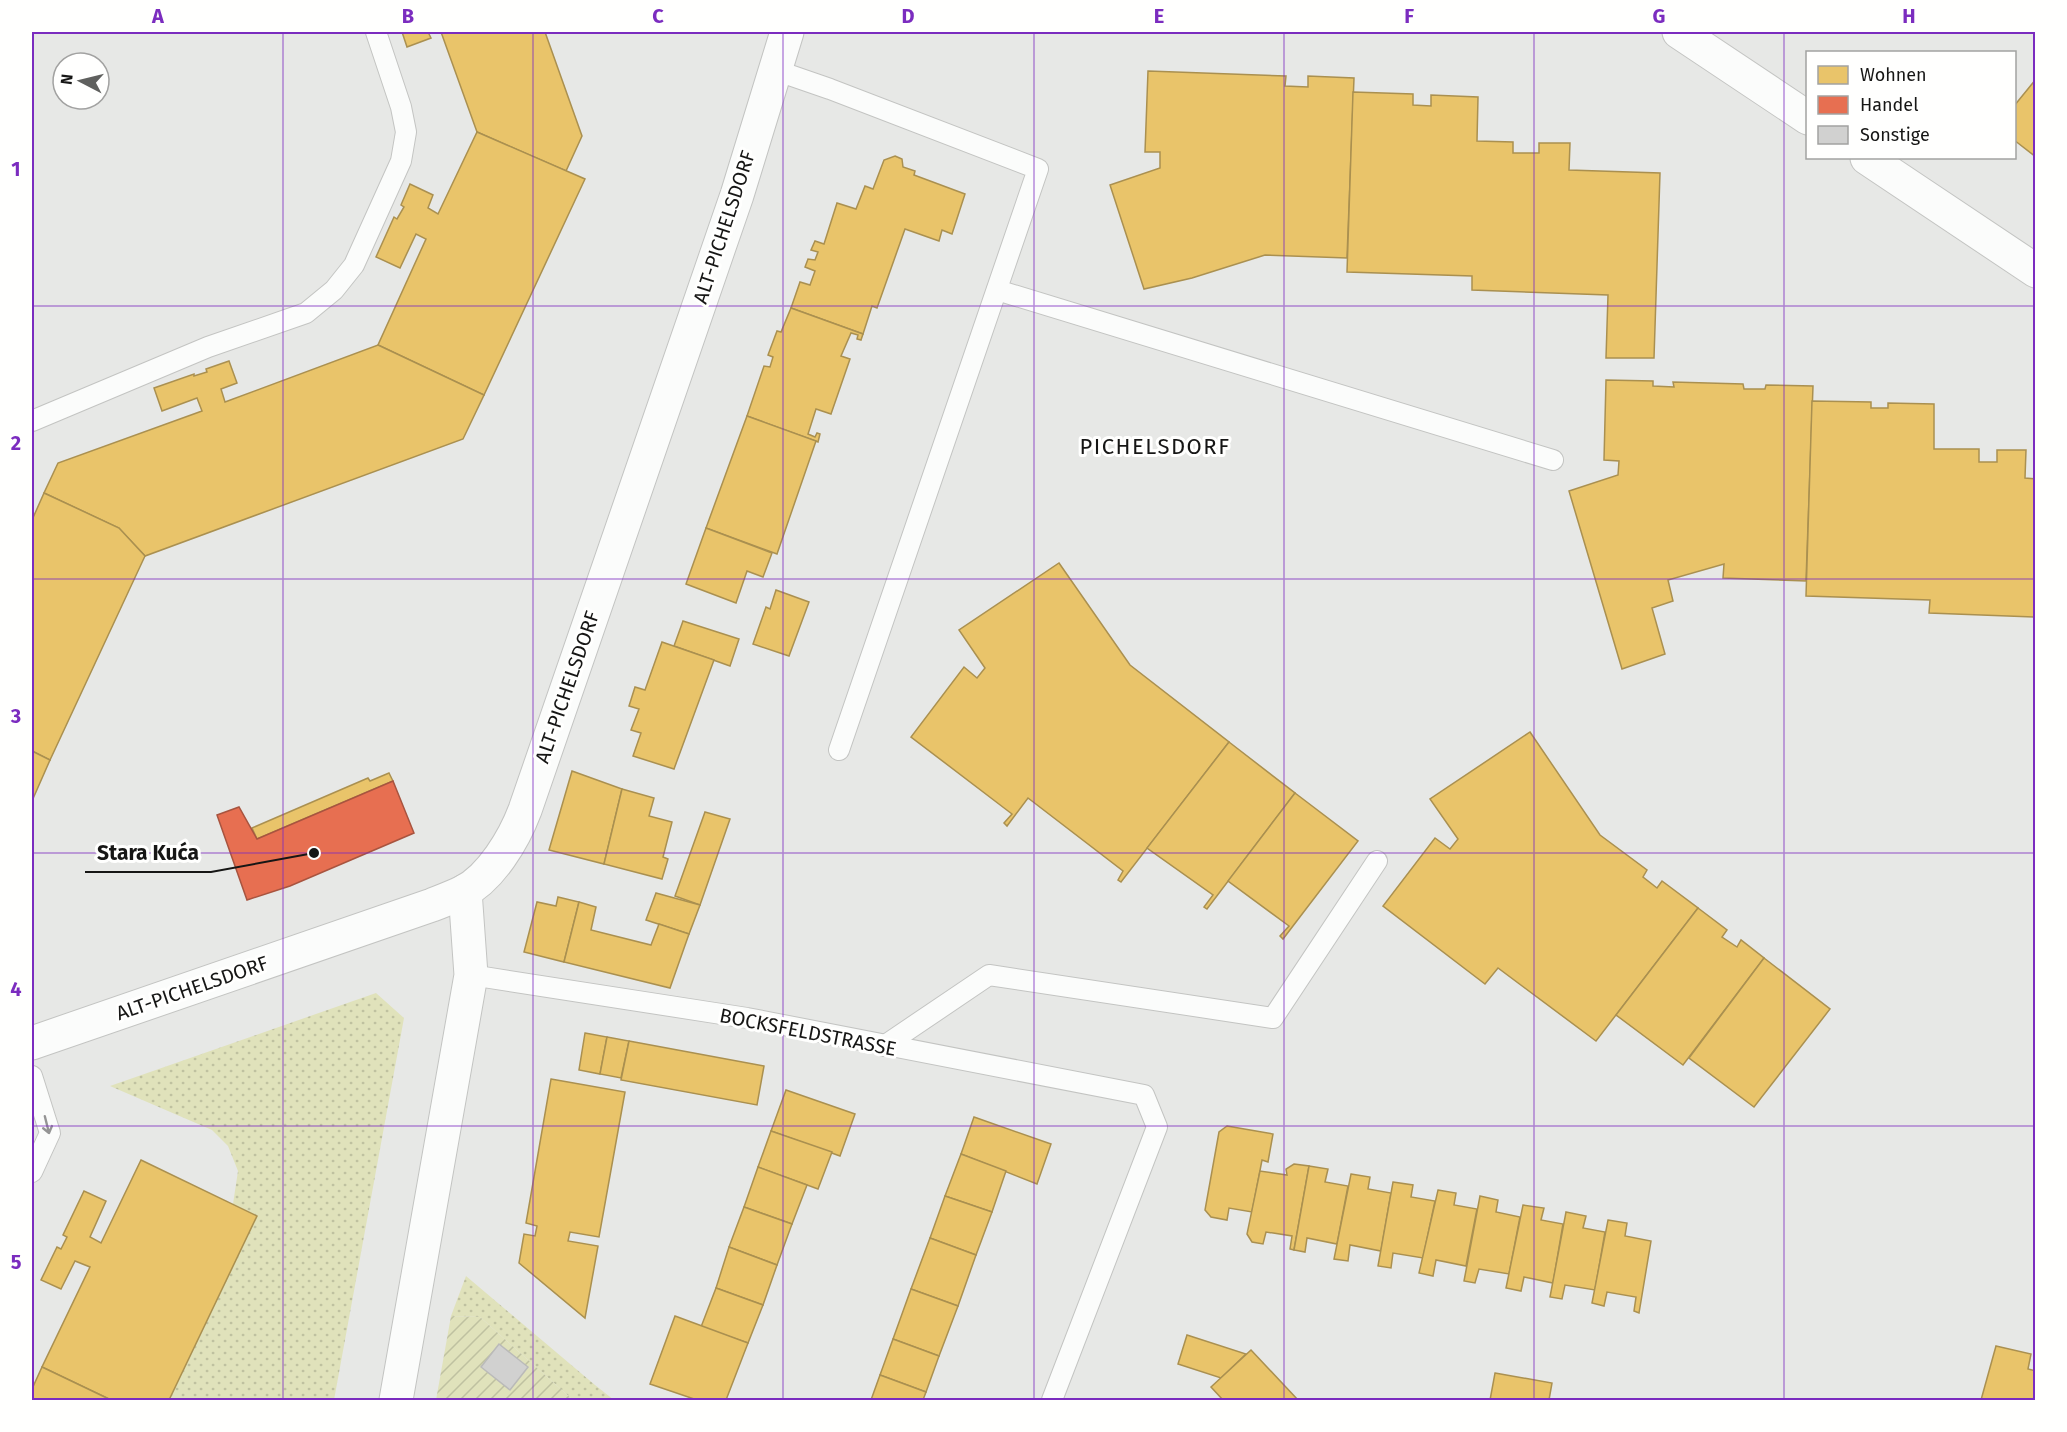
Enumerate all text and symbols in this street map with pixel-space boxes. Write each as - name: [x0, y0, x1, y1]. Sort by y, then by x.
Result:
- text: A: [151, 4, 165, 28]
- text: B: [402, 4, 414, 28]
- text: C: [652, 4, 664, 28]
- text: D: [901, 4, 915, 28]
- text: E: [1154, 4, 1164, 28]
- text: F: [1404, 4, 1414, 28]
- text: G: [1653, 4, 1665, 28]
- text: H: [1902, 4, 1916, 28]
- north arrow: [51, 51, 111, 111]
- legend: [1806, 51, 2016, 159]
- text: Wohnen: [1860, 64, 1927, 86]
- text: N: [57, 73, 77, 86]
- text: Handel: [1860, 94, 1918, 116]
- text: Sonstige: [1860, 124, 1930, 146]
- street label: ALT-PICHELSDORF: [688, 147, 760, 307]
- text: 1: [11, 157, 21, 181]
- text: 2: [11, 431, 21, 455]
- district label: PICHELSDORF: [1080, 433, 1230, 460]
- street label: ALT-PICHELSDORF: [530, 608, 604, 766]
- text: 3: [10, 704, 21, 728]
- callout: Stara Kuća: [85, 833, 211, 872]
- text: Stara Kuća: [97, 840, 199, 866]
- street label: ALT-PICHELSDORF: [113, 951, 271, 1025]
- text: 4: [10, 977, 22, 1001]
- street label: BOCKSFELDSTRASSE: [718, 1003, 898, 1061]
- one-way arrow: [41, 1115, 53, 1134]
- text: 5: [11, 1250, 22, 1274]

